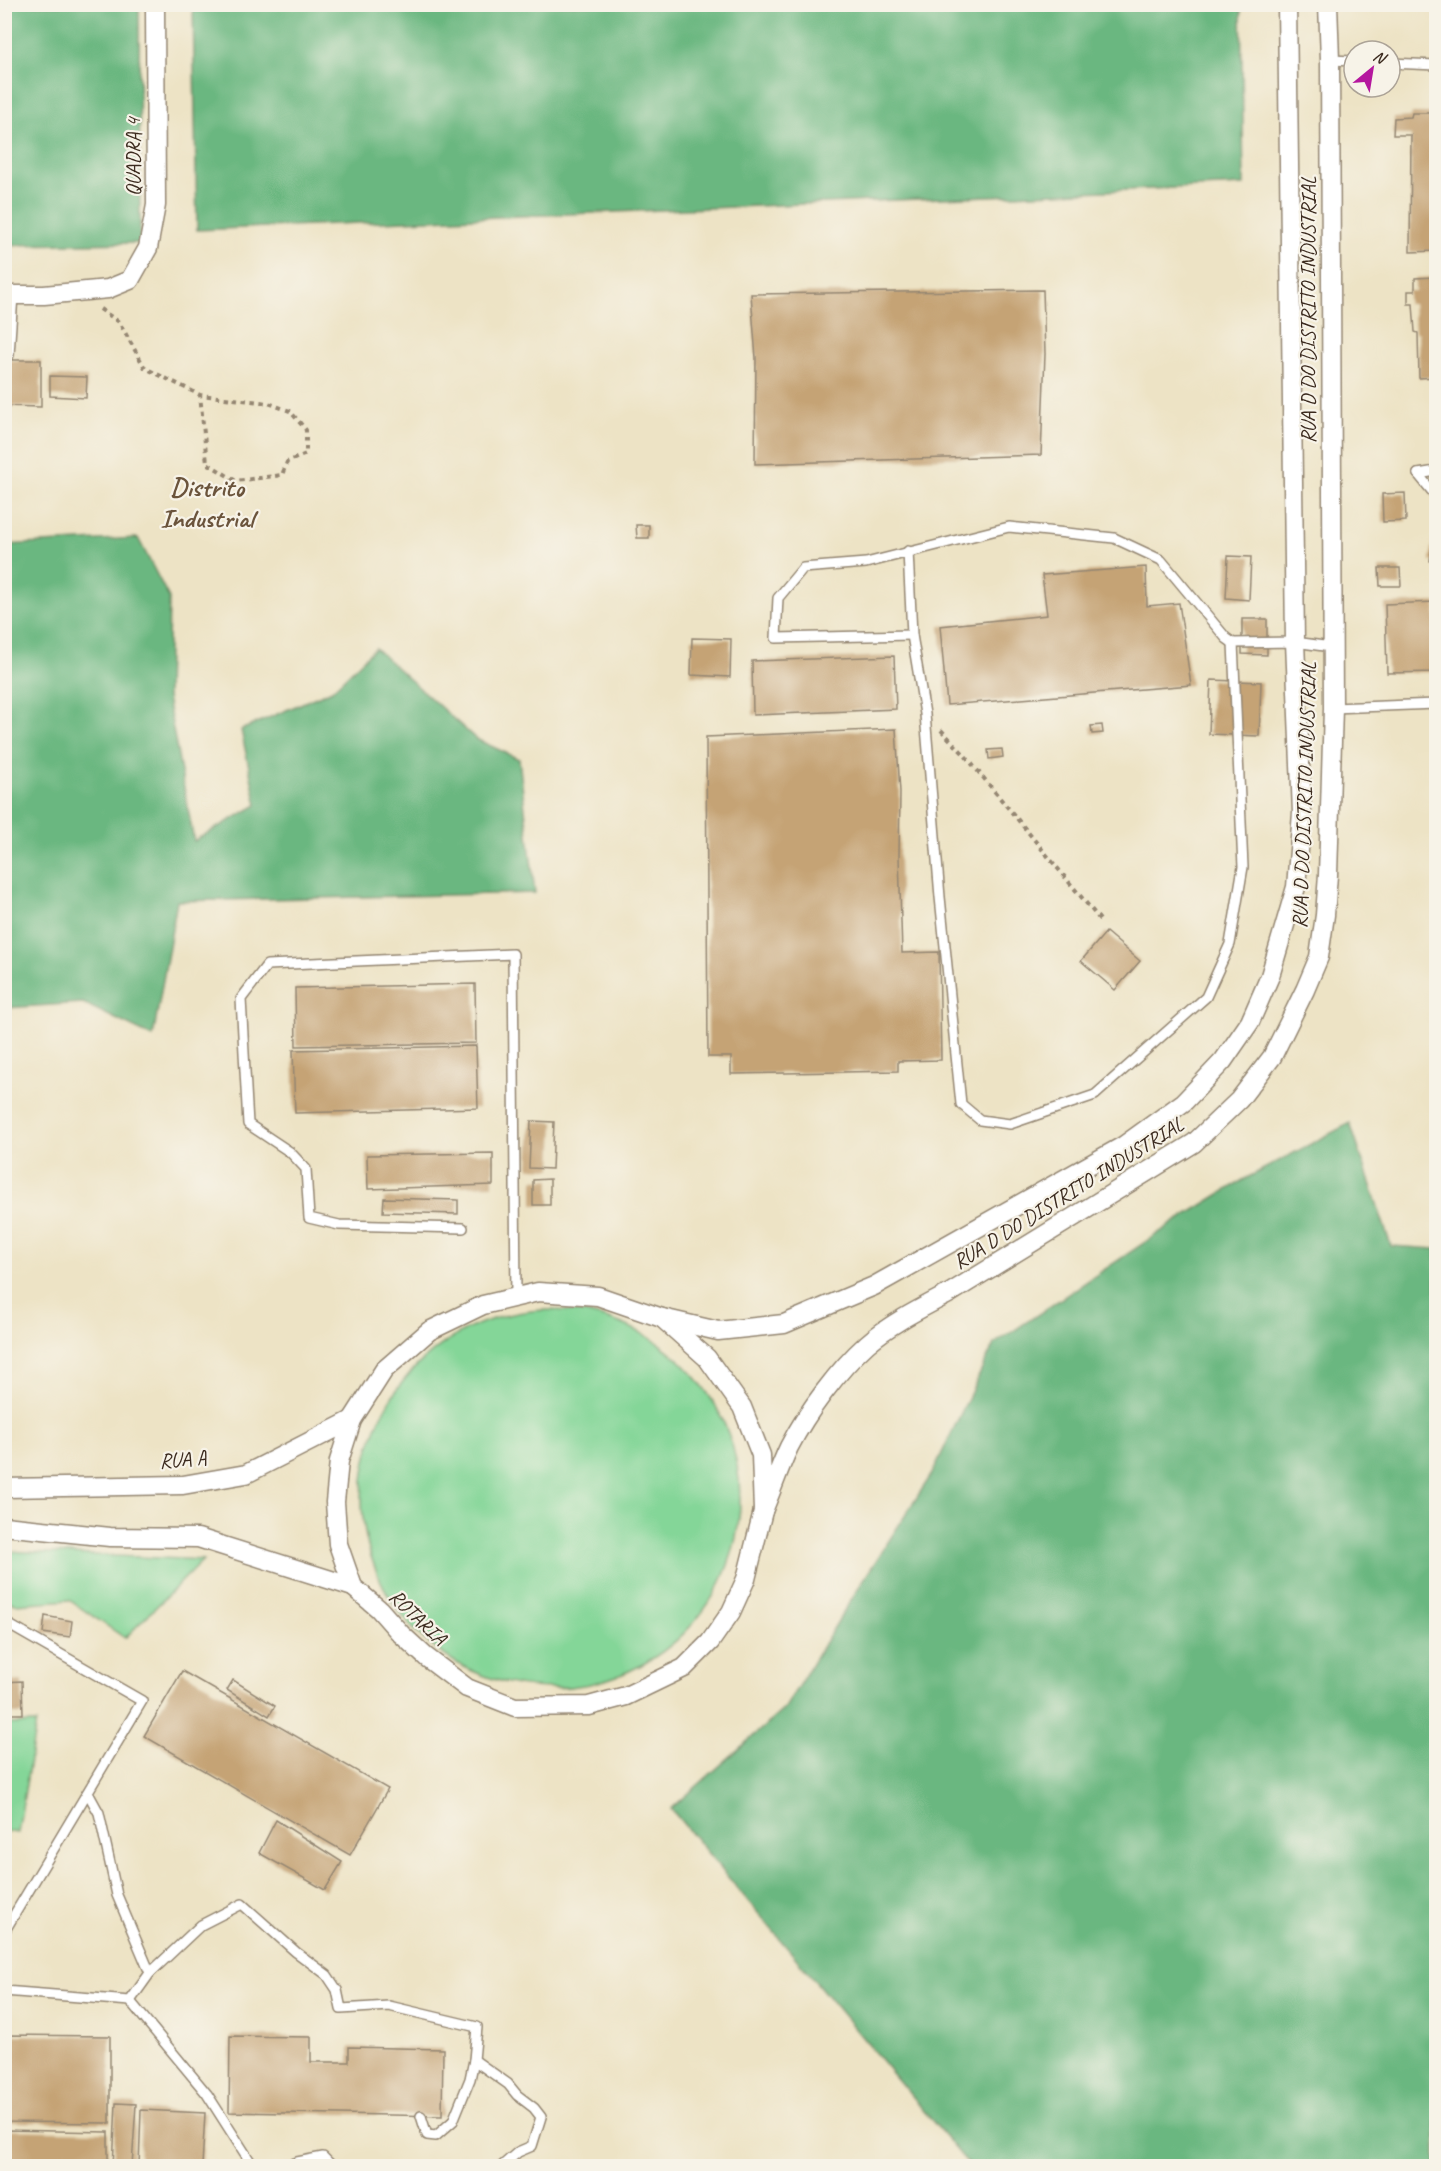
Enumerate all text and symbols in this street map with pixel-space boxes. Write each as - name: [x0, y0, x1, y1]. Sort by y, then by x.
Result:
- north arrow: [1342, 39, 1402, 99]
- text: N: [1370, 46, 1391, 70]
- street label: QUADRA 4: [120, 115, 146, 196]
- street label: RUA D DO DISTRITO INDUSTRIAL: [1295, 177, 1321, 443]
- district label: Distrito Industrial: [160, 470, 259, 535]
- street label: RUA D DO DISTRITO INDUSTRIAL: [1286, 661, 1322, 929]
- street label: RUA D DO DISTRITO INDUSTRIAL: [948, 1111, 1188, 1275]
- street label: RUA A: [158, 1444, 208, 1474]
- street label: ROTARIA: [384, 1583, 453, 1652]

